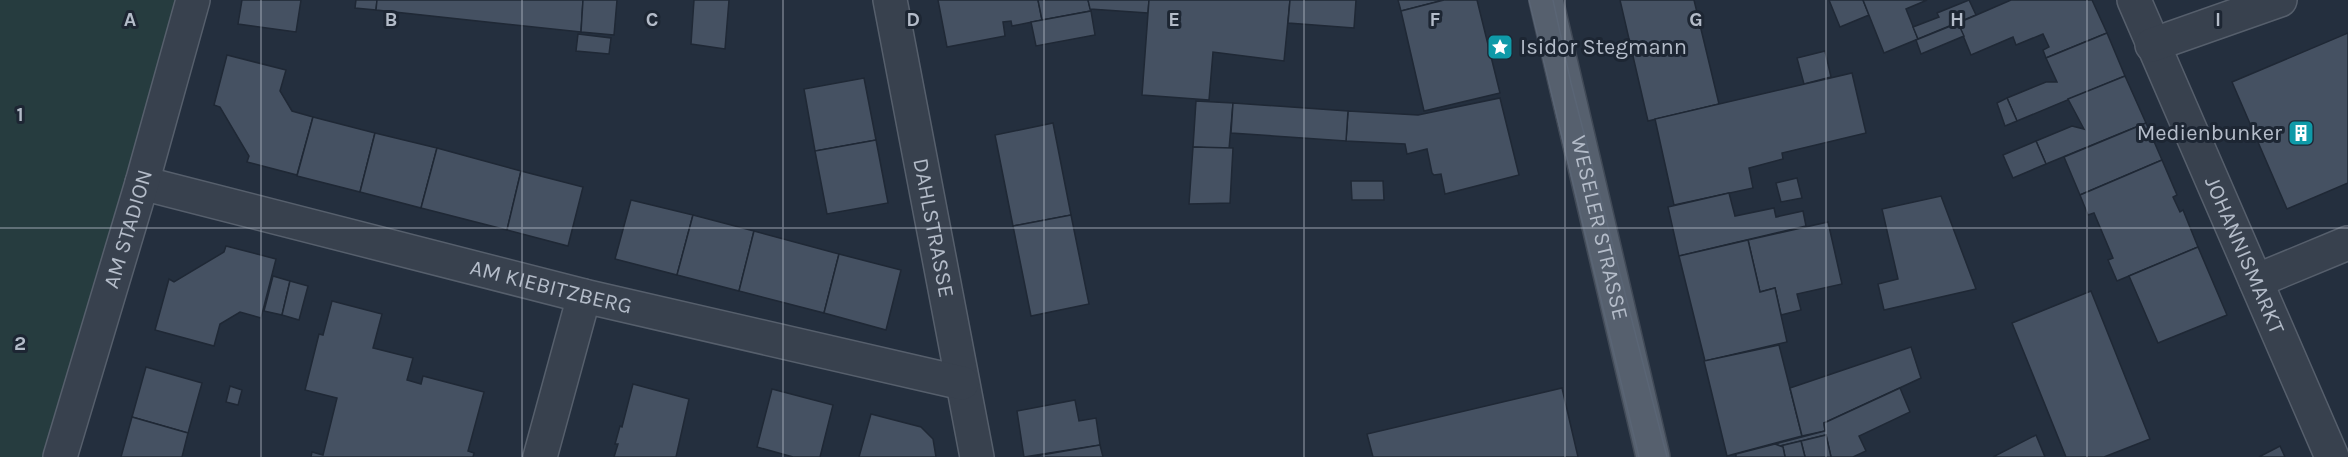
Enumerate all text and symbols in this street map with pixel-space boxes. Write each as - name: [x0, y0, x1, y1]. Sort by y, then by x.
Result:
- text: A: [124, 8, 137, 31]
- text: B: [385, 8, 397, 31]
- text: C: [646, 8, 658, 31]
- text: D: [906, 8, 920, 31]
- text: E: [1168, 8, 1180, 31]
- text: F: [1430, 8, 1441, 31]
- text: G: [1689, 8, 1703, 31]
- text: H: [1950, 8, 1964, 31]
- text: I: [2215, 8, 2221, 31]
- place icon: Isidor Stegmann: [1485, 32, 1515, 62]
- place label: Isidor Stegmann: [1520, 34, 1687, 60]
- text: 1: [16, 103, 24, 126]
- building icon: Medienbunker: [2286, 118, 2316, 148]
- place label: Medienbunker: [2137, 120, 2282, 146]
- street label: WESELER STRASSE: [1565, 133, 1633, 323]
- street label: DAHLSTRASSE: [907, 156, 959, 300]
- street label: AM STADION: [98, 167, 158, 291]
- street label: JOHANNISMARKT: [2199, 172, 2290, 338]
- street label: AM KIEBITZBERG: [467, 254, 634, 320]
- text: 2: [14, 332, 26, 355]

